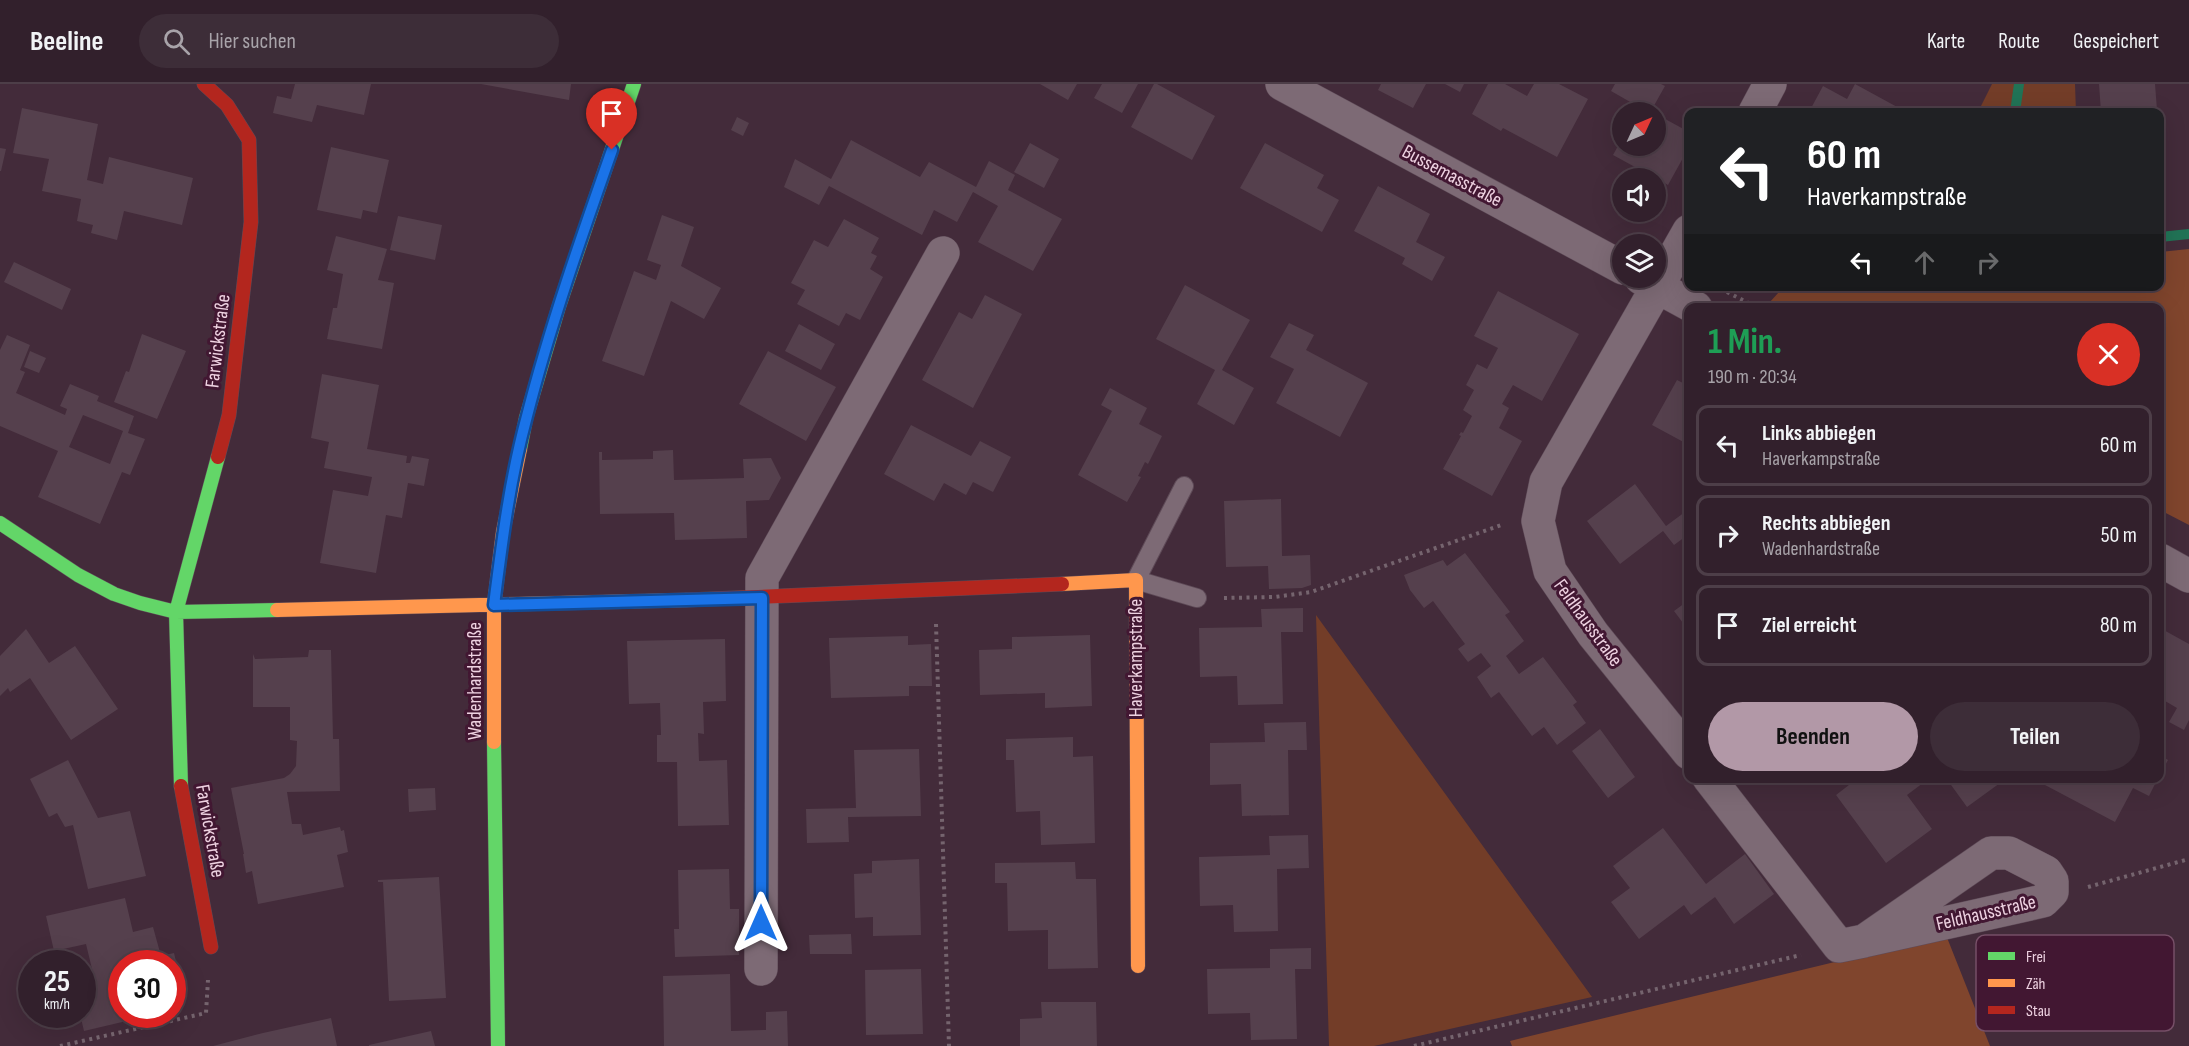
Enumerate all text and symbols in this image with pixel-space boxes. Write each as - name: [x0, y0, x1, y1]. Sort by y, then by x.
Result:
- search box: [139, 14, 559, 68]
- text: Beeline: [30, 25, 103, 58]
- icon: search: [160, 25, 193, 58]
- text: Hier suchen: [208, 28, 296, 55]
- text: Karte: [1927, 29, 1965, 54]
- text: Route: [1998, 29, 2040, 54]
- text: Gespeichert: [2073, 29, 2159, 54]
- pin: [586, 88, 637, 150]
- icon: arrive: [595, 97, 628, 130]
- north arrow: [1612, 102, 1666, 156]
- map controls: [1612, 102, 1666, 288]
- text: 60 m: [1807, 130, 1881, 181]
- icon: left: [1708, 132, 1786, 210]
- street label: Bussemasstraße: [1398, 140, 1506, 212]
- button: sound: [1612, 168, 1666, 222]
- text: Haverkampstraße: [1807, 181, 1967, 213]
- button: layers: [1612, 234, 1666, 288]
- icon: left: [1845, 246, 1878, 279]
- icon: ahead: [1908, 246, 1941, 279]
- icon: right: [1971, 246, 2004, 279]
- street label: Farwickstraße: [200, 293, 236, 389]
- text: 1 Min.: [1708, 321, 1782, 364]
- button: close: [2077, 323, 2140, 386]
- text: 190 m · 20:34: [1708, 365, 1797, 389]
- text: Links abbiegen: [1762, 420, 1876, 447]
- icon: left: [1711, 429, 1744, 462]
- text: 60 m: [2100, 432, 2137, 459]
- text: Haverkampstraße: [1762, 447, 1880, 471]
- text: Rechts abbiegen: [1762, 510, 1891, 537]
- icon: right: [1711, 519, 1744, 552]
- text: 50 m: [2101, 522, 2137, 549]
- text: Wadenhardstraße: [1762, 537, 1880, 561]
- street label: Feldhausstraße: [1548, 575, 1628, 671]
- street label: Haverkampstraße: [1124, 599, 1148, 717]
- icon: arrive: [1711, 609, 1744, 642]
- text: Ziel erreicht: [1762, 612, 1857, 639]
- text: 80 m: [2100, 612, 2137, 639]
- street label: Wadenhardstraße: [463, 622, 487, 740]
- button: Beenden: [1708, 702, 1918, 771]
- button: Teilen: [1930, 702, 2140, 771]
- street label: Farwickstraße: [190, 783, 230, 879]
- street label: Feldhausstraße: [1934, 890, 2038, 936]
- position arrow: [729, 891, 793, 955]
- legend: [1976, 935, 2174, 1031]
- text: Frei: [2026, 948, 2046, 967]
- speed limit sign: 30: [108, 950, 186, 1028]
- text: 25: [44, 964, 70, 1000]
- text: Zäh: [2026, 975, 2045, 994]
- text: km/h: [44, 995, 70, 1014]
- text: Stau: [2026, 1002, 2051, 1021]

